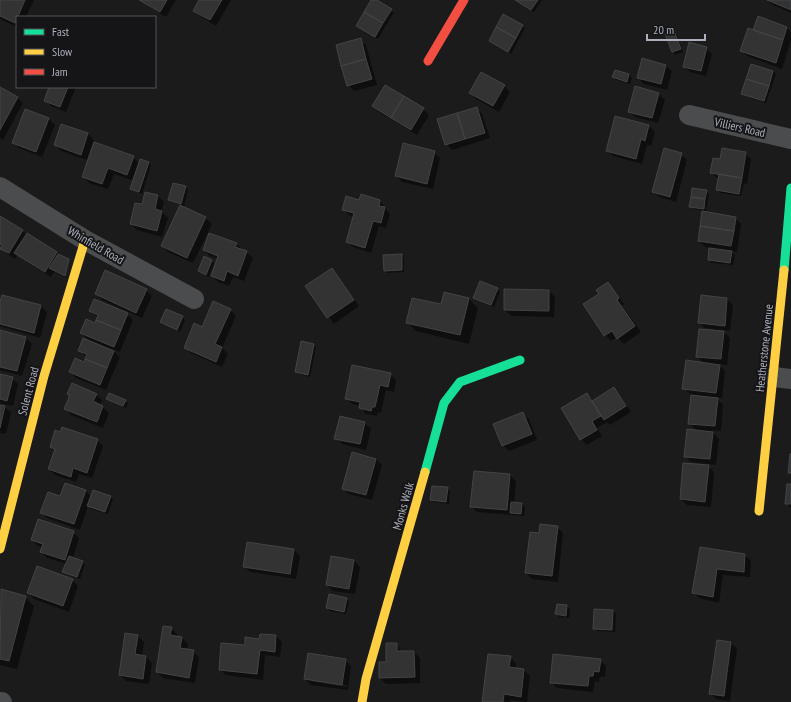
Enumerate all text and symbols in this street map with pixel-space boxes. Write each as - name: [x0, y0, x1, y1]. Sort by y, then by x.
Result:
- legend: [16, 16, 156, 88]
- scale bar: [647, 16, 705, 42]
- text: 20 m: [653, 22, 674, 37]
- text: Fast: [52, 24, 70, 39]
- text: Slow: [52, 44, 73, 59]
- text: Jam: [51, 64, 68, 79]
- street label: Villiers Road: [712, 114, 767, 140]
- street label: Whinfield Road: [65, 223, 127, 267]
- street label: Heatherstone Avenue: [752, 303, 776, 393]
- street label: Solent Road: [14, 365, 42, 417]
- street label: Monks Walk: [389, 480, 417, 532]

